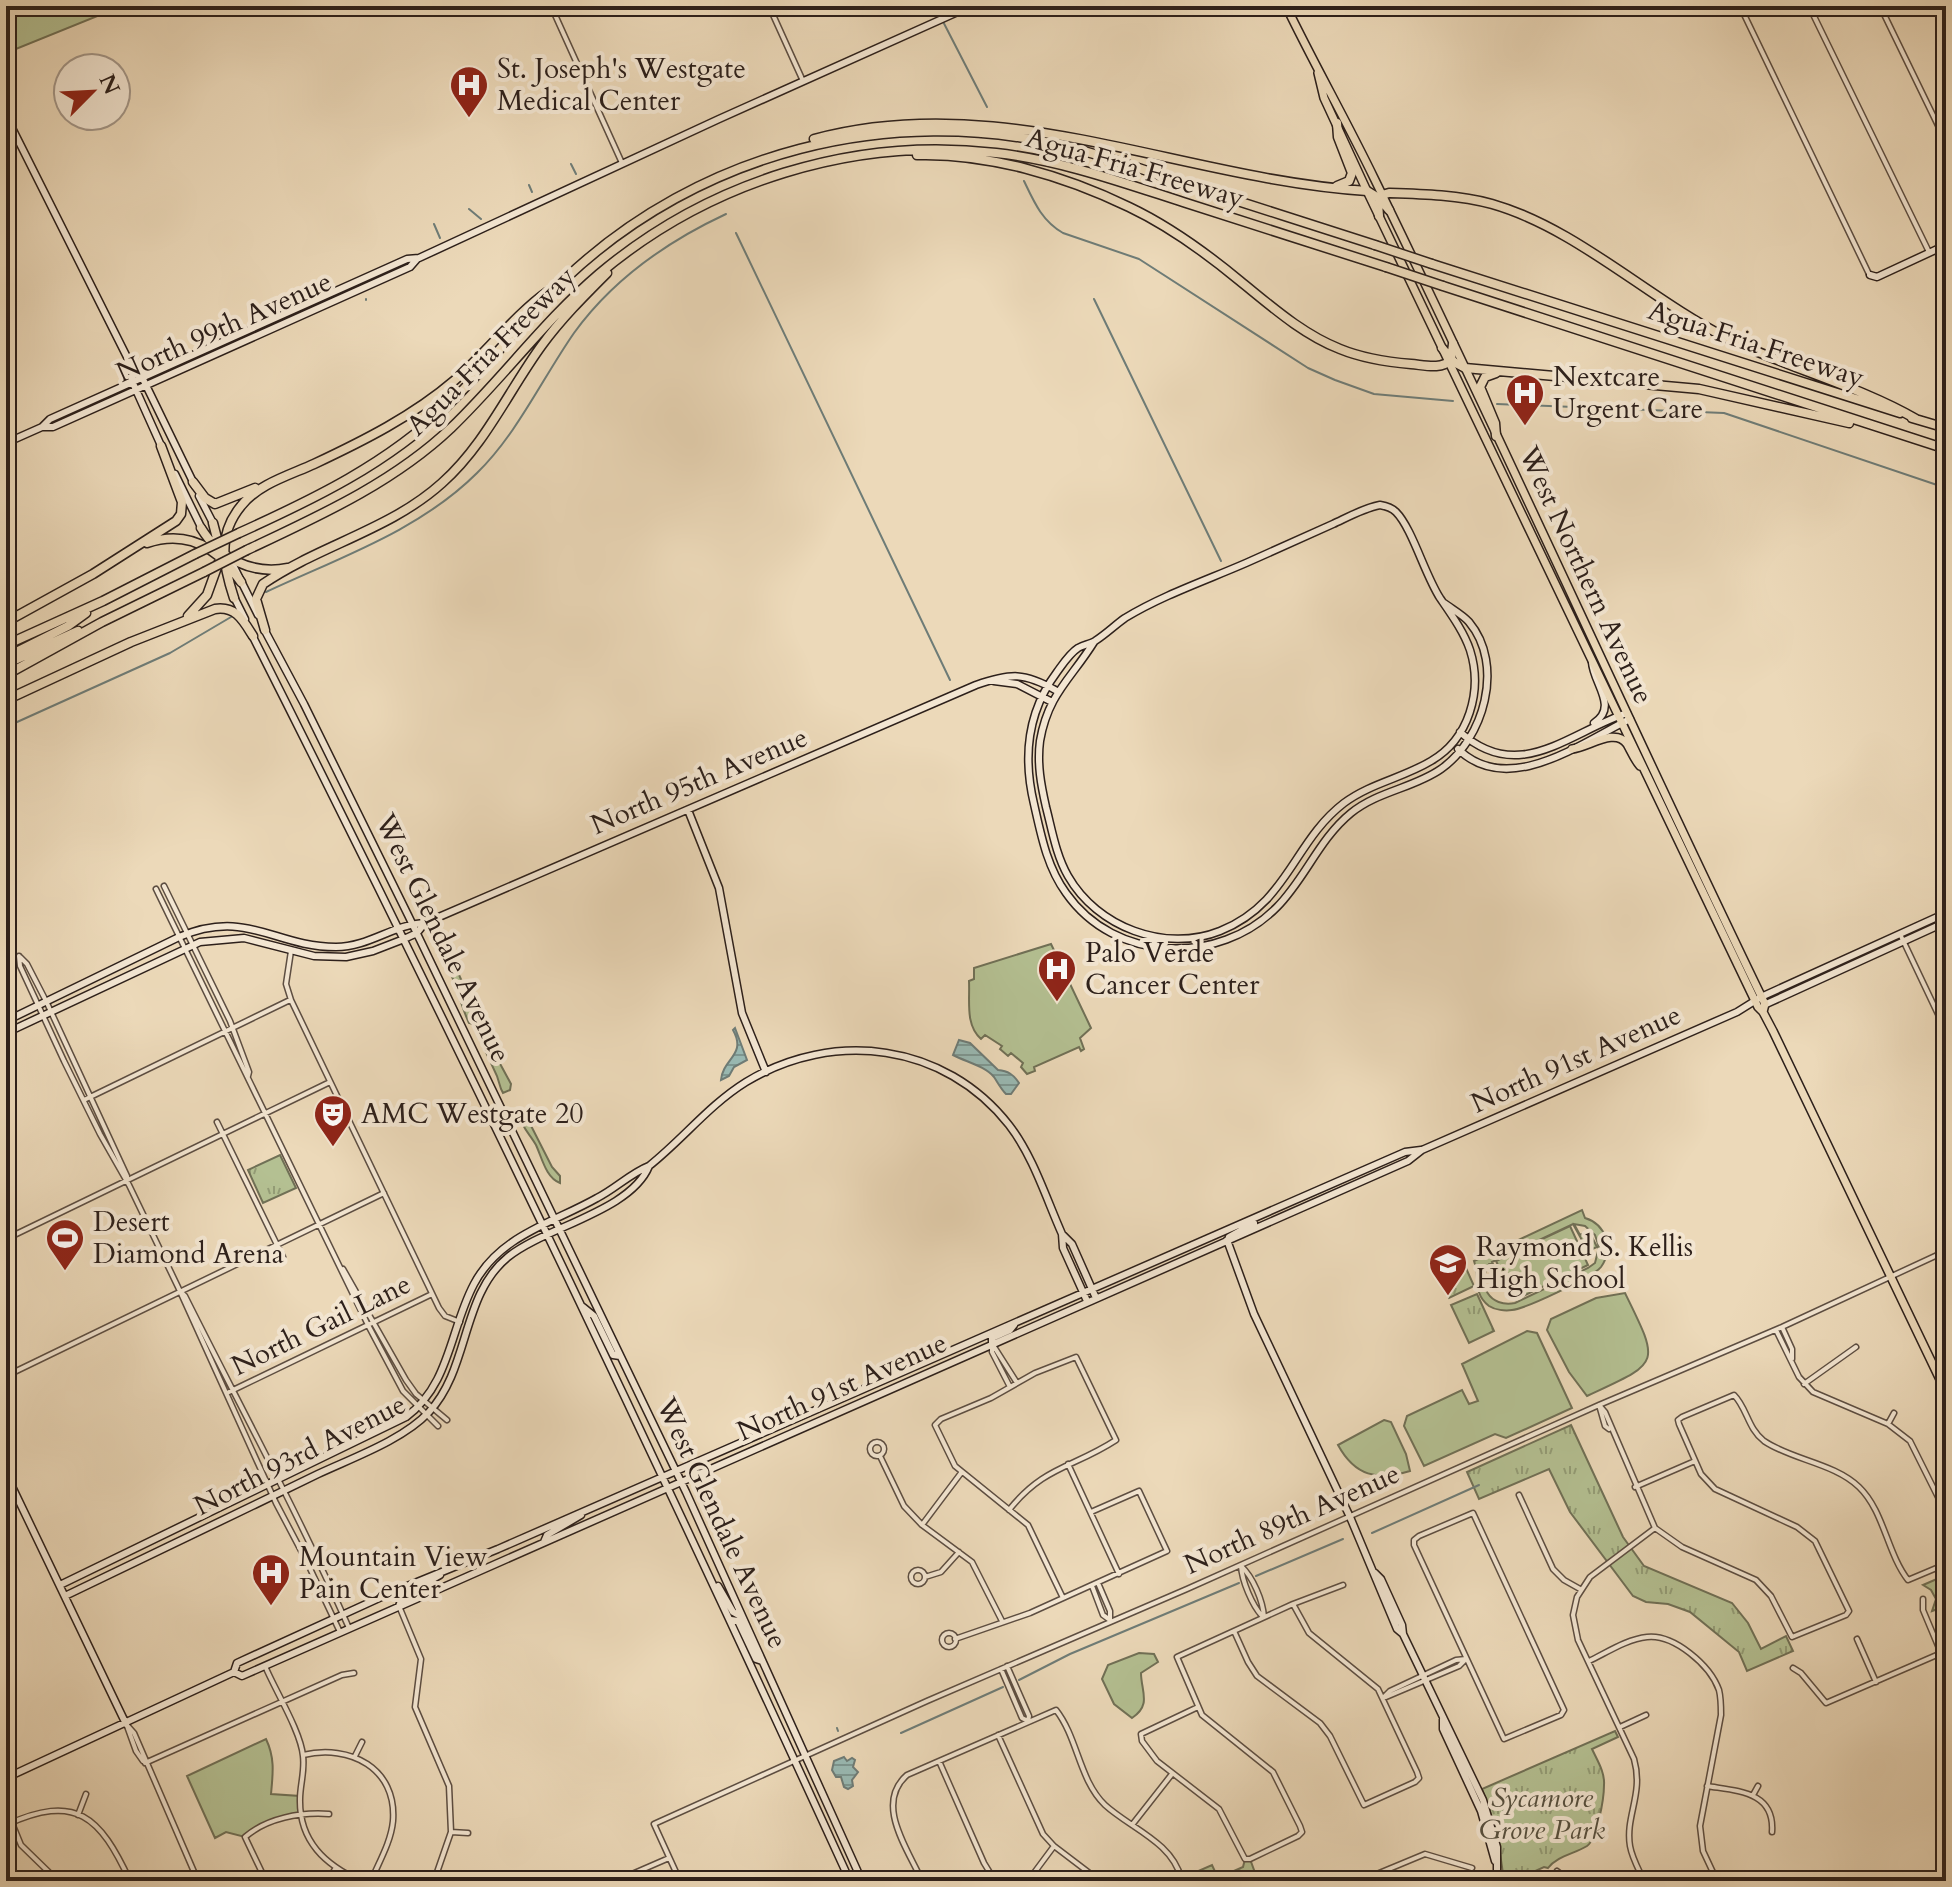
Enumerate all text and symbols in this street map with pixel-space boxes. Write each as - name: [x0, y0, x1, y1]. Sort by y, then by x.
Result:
- place label: St. Joseph's Westgate Medical Center: [497, 50, 746, 120]
- north arrow: [52, 52, 132, 132]
- hospital icon: St. Joseph's Westgate Medical Center: [448, 64, 490, 119]
- text: N: [92, 69, 127, 99]
- street label: Agua Fria Freeway: [1022, 119, 1249, 217]
- street label: Agua Fria Freeway: [398, 258, 584, 444]
- street label: North 99th Avenue: [110, 262, 338, 392]
- street label: Agua Fria Freeway: [1643, 291, 1869, 397]
- place label: Nextcare Urgent Care: [1553, 358, 1703, 428]
- hospital icon: Nextcare Urgent Care: [1504, 372, 1546, 427]
- street label: West Northern Avenue: [1509, 439, 1662, 710]
- street label: North 95th Avenue: [585, 718, 813, 844]
- street label: West Glendale Avenue: [366, 806, 520, 1069]
- place label: Palo Verde Cancer Center: [1085, 934, 1260, 1004]
- hospital icon: Palo Verde Cancer Center: [1036, 948, 1078, 1003]
- street label: North 91st Avenue: [1465, 996, 1687, 1122]
- theatre icon: AMC Westgate 20: [312, 1093, 354, 1148]
- place label: AMC Westgate 20: [361, 1095, 584, 1133]
- place label: Desert Diamond Arena: [93, 1203, 284, 1273]
- sports icon: Desert Diamond Arena: [44, 1217, 86, 1272]
- place label: Raymond S. Kellis High School: [1476, 1228, 1693, 1298]
- school or university icon: Raymond S. Kellis High School: [1427, 1242, 1469, 1297]
- street label: North Gail Lane: [225, 1265, 417, 1385]
- street label: North 91st Avenue: [731, 1324, 953, 1450]
- street label: North 93rd Avenue: [188, 1385, 412, 1525]
- street label: West Glendale Avenue: [647, 1391, 797, 1654]
- street label: North 89th Avenue: [1178, 1454, 1406, 1584]
- place label: Mountain View Pain Center: [299, 1538, 488, 1608]
- hospital icon: Mountain View Pain Center: [250, 1552, 292, 1607]
- park label: Sycamore Grove Park: [1479, 1779, 1605, 1849]

